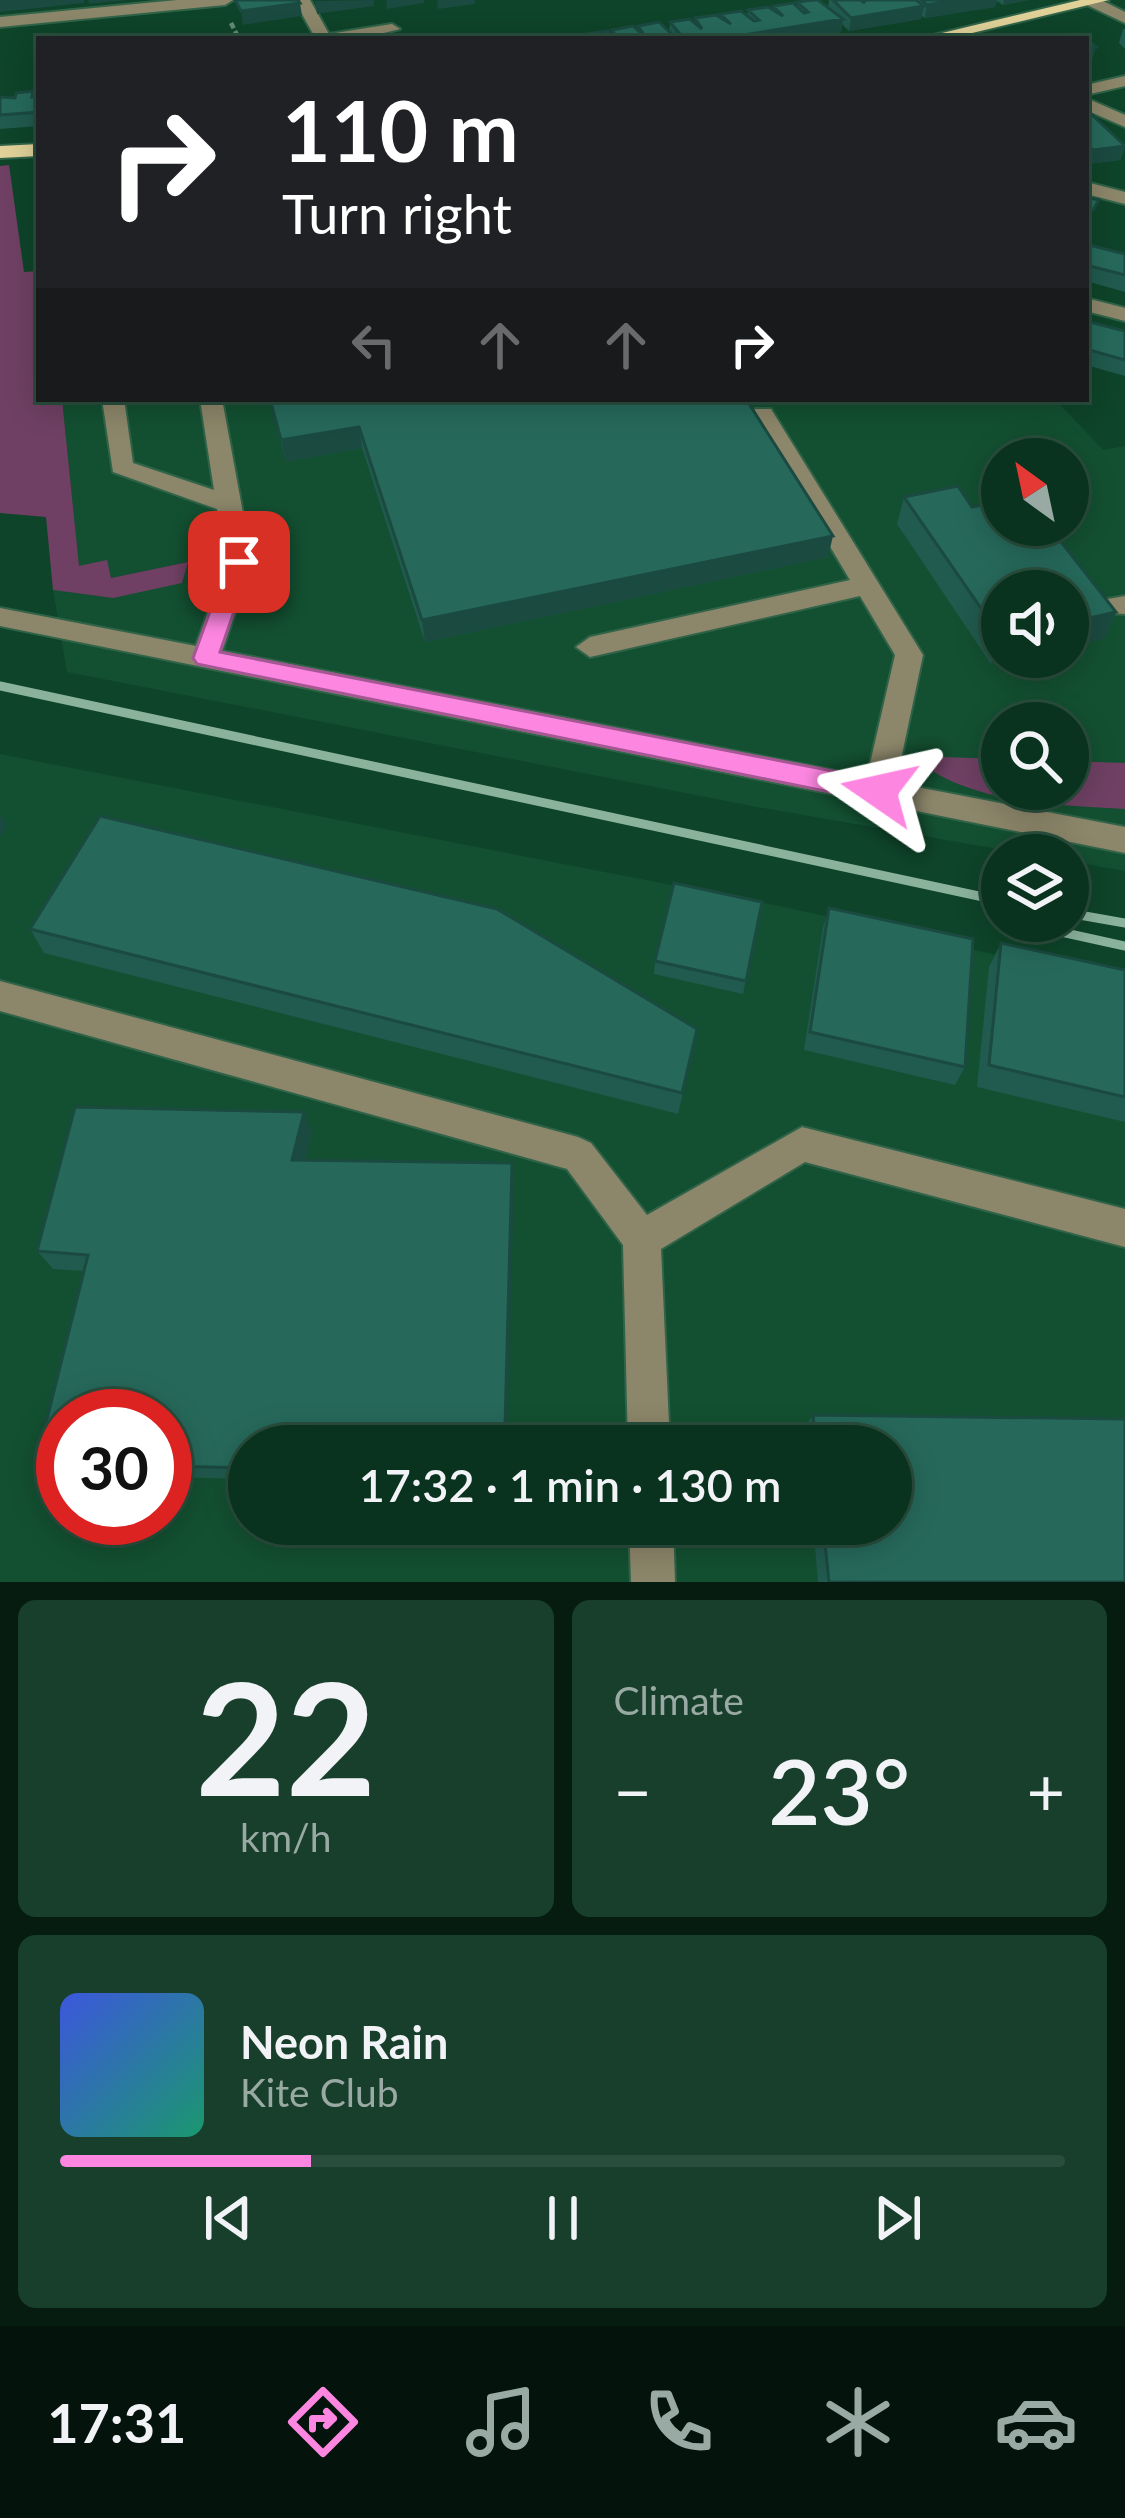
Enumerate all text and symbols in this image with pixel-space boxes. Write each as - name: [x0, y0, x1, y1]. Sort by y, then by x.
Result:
- text: 110 m: [282, 79, 519, 180]
- icon: right: [84, 84, 240, 240]
- text: Turn right: [282, 181, 512, 246]
- icon: left: [341, 312, 407, 378]
- icon: ahead: [467, 312, 533, 378]
- icon: ahead: [593, 312, 659, 378]
- icon: right: [719, 312, 785, 378]
- north arrow: [981, 438, 1089, 546]
- map controls: [981, 438, 1089, 942]
- pin: [188, 511, 290, 613]
- icon: arrive: [206, 529, 272, 595]
- button: sound: [981, 570, 1089, 678]
- button: search: [981, 702, 1089, 810]
- position arrow: [816, 728, 942, 854]
- button: layers: [981, 834, 1089, 942]
- speed limit sign: 30: [36, 1389, 192, 1545]
- text: 17:32 · 1 min · 130 m: [359, 1458, 781, 1512]
- text: 22: [195, 1642, 376, 1829]
- text: Climate: [614, 1677, 744, 1723]
- text: 23°: [768, 1736, 910, 1844]
- text: −: [614, 1751, 652, 1830]
- text: +: [1027, 1751, 1065, 1830]
- text: km/h: [240, 1814, 331, 1860]
- text: Neon Rain: [240, 2015, 448, 2069]
- text: Kite Club: [240, 2069, 399, 2115]
- icon: previous: [195, 2185, 261, 2251]
- icon: pause: [530, 2185, 596, 2251]
- icon: next: [865, 2185, 931, 2251]
- icon: directions: [281, 2380, 365, 2464]
- icon: music: [459, 2380, 543, 2464]
- icon: phone: [637, 2380, 721, 2464]
- icon: climate: [816, 2380, 900, 2464]
- icon: car: [994, 2380, 1078, 2464]
- text: 17:31: [47, 2390, 186, 2455]

